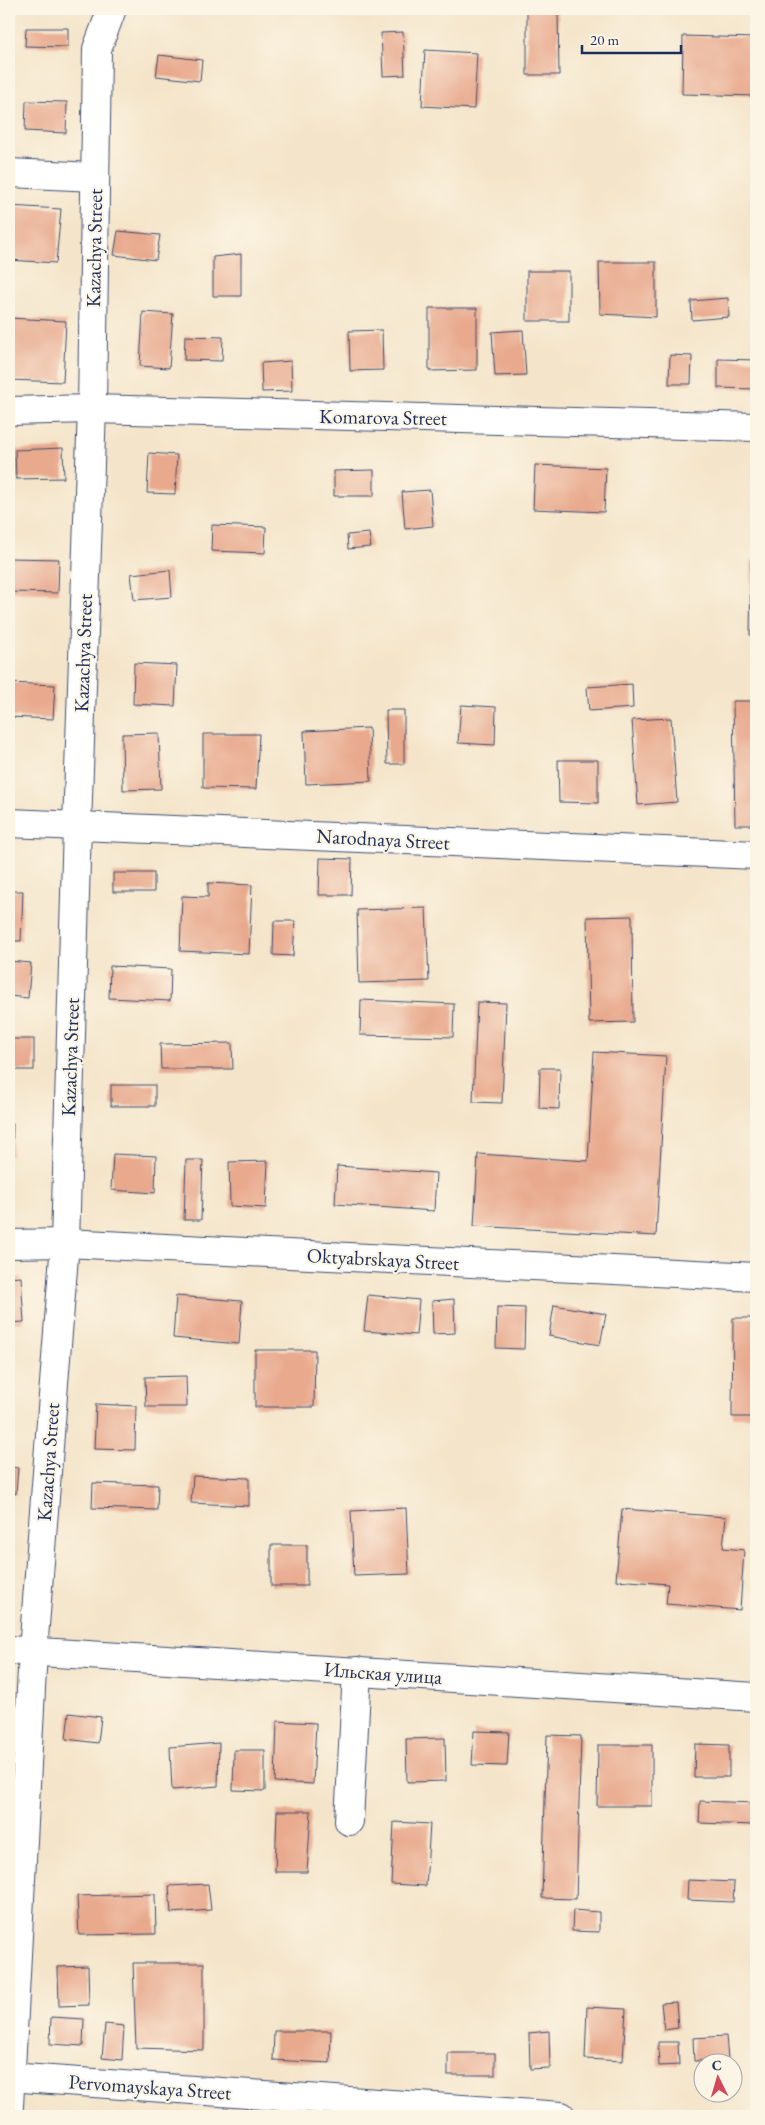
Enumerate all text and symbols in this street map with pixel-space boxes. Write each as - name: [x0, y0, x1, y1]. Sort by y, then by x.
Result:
- scale bar: [582, 22, 681, 54]
- text: 20 m: [590, 30, 619, 49]
- street label: Kazachya Street: [80, 188, 108, 308]
- street label: Komarova Street: [319, 403, 448, 431]
- street label: Kazachya Street: [68, 592, 98, 713]
- street label: Narodnaya Street: [316, 823, 451, 856]
- street label: Kazachya Street: [55, 996, 85, 1117]
- street label: Oktyabrskaya Street: [306, 1242, 460, 1276]
- street label: Kazachya Street: [31, 1401, 65, 1522]
- street label: Ильская улица: [323, 1656, 443, 1690]
- north arrow: [692, 2052, 742, 2102]
- text: С: [711, 2056, 723, 2074]
- street label: Pervomayskaya Street: [68, 2068, 233, 2106]

